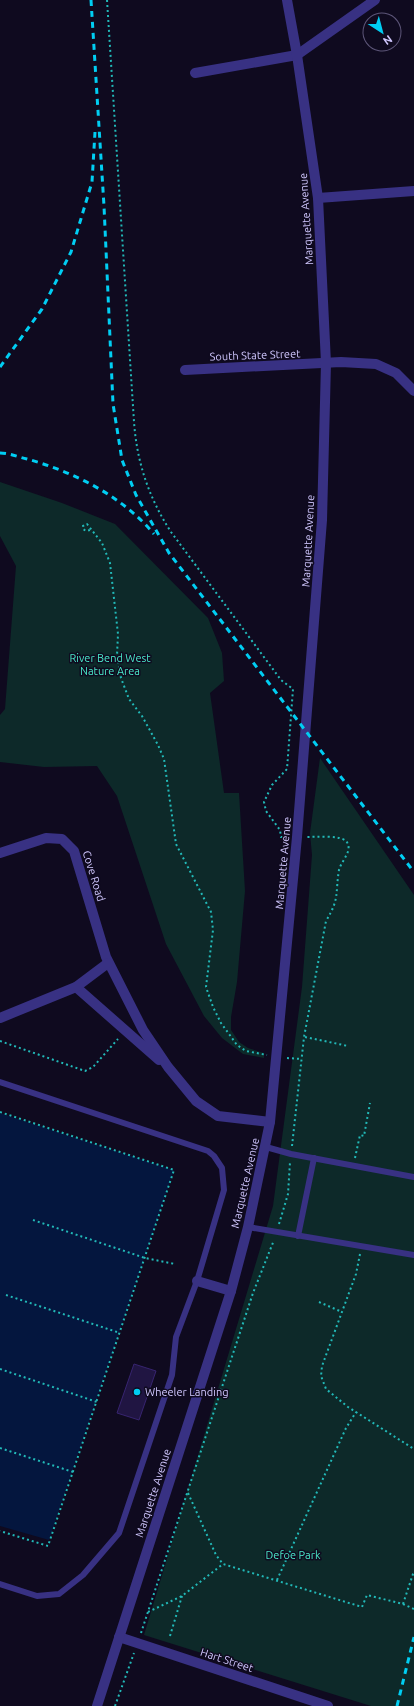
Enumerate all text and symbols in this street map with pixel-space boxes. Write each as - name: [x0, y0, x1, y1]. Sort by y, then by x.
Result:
- north arrow: [362, 12, 402, 52]
- text: N: [381, 33, 395, 47]
- street label: Marquette Avenue: [297, 172, 315, 266]
- street label: South State Street: [209, 347, 301, 363]
- street label: Marquette Avenue: [300, 495, 316, 587]
- park label: River Bend West Nature Area: [69, 652, 151, 677]
- street label: Marquette Avenue: [273, 816, 293, 910]
- street label: Cove Road: [81, 849, 107, 903]
- street label: Marquette Avenue: [229, 1137, 261, 1229]
- place label: Wheeler Landing: [145, 1386, 229, 1398]
- marker: Wheeler Landing: [132, 1387, 142, 1397]
- street label: Marquette Avenue: [133, 1447, 173, 1539]
- park label: Defoe Park: [266, 1549, 321, 1561]
- street label: Hart Street: [199, 1646, 256, 1674]

